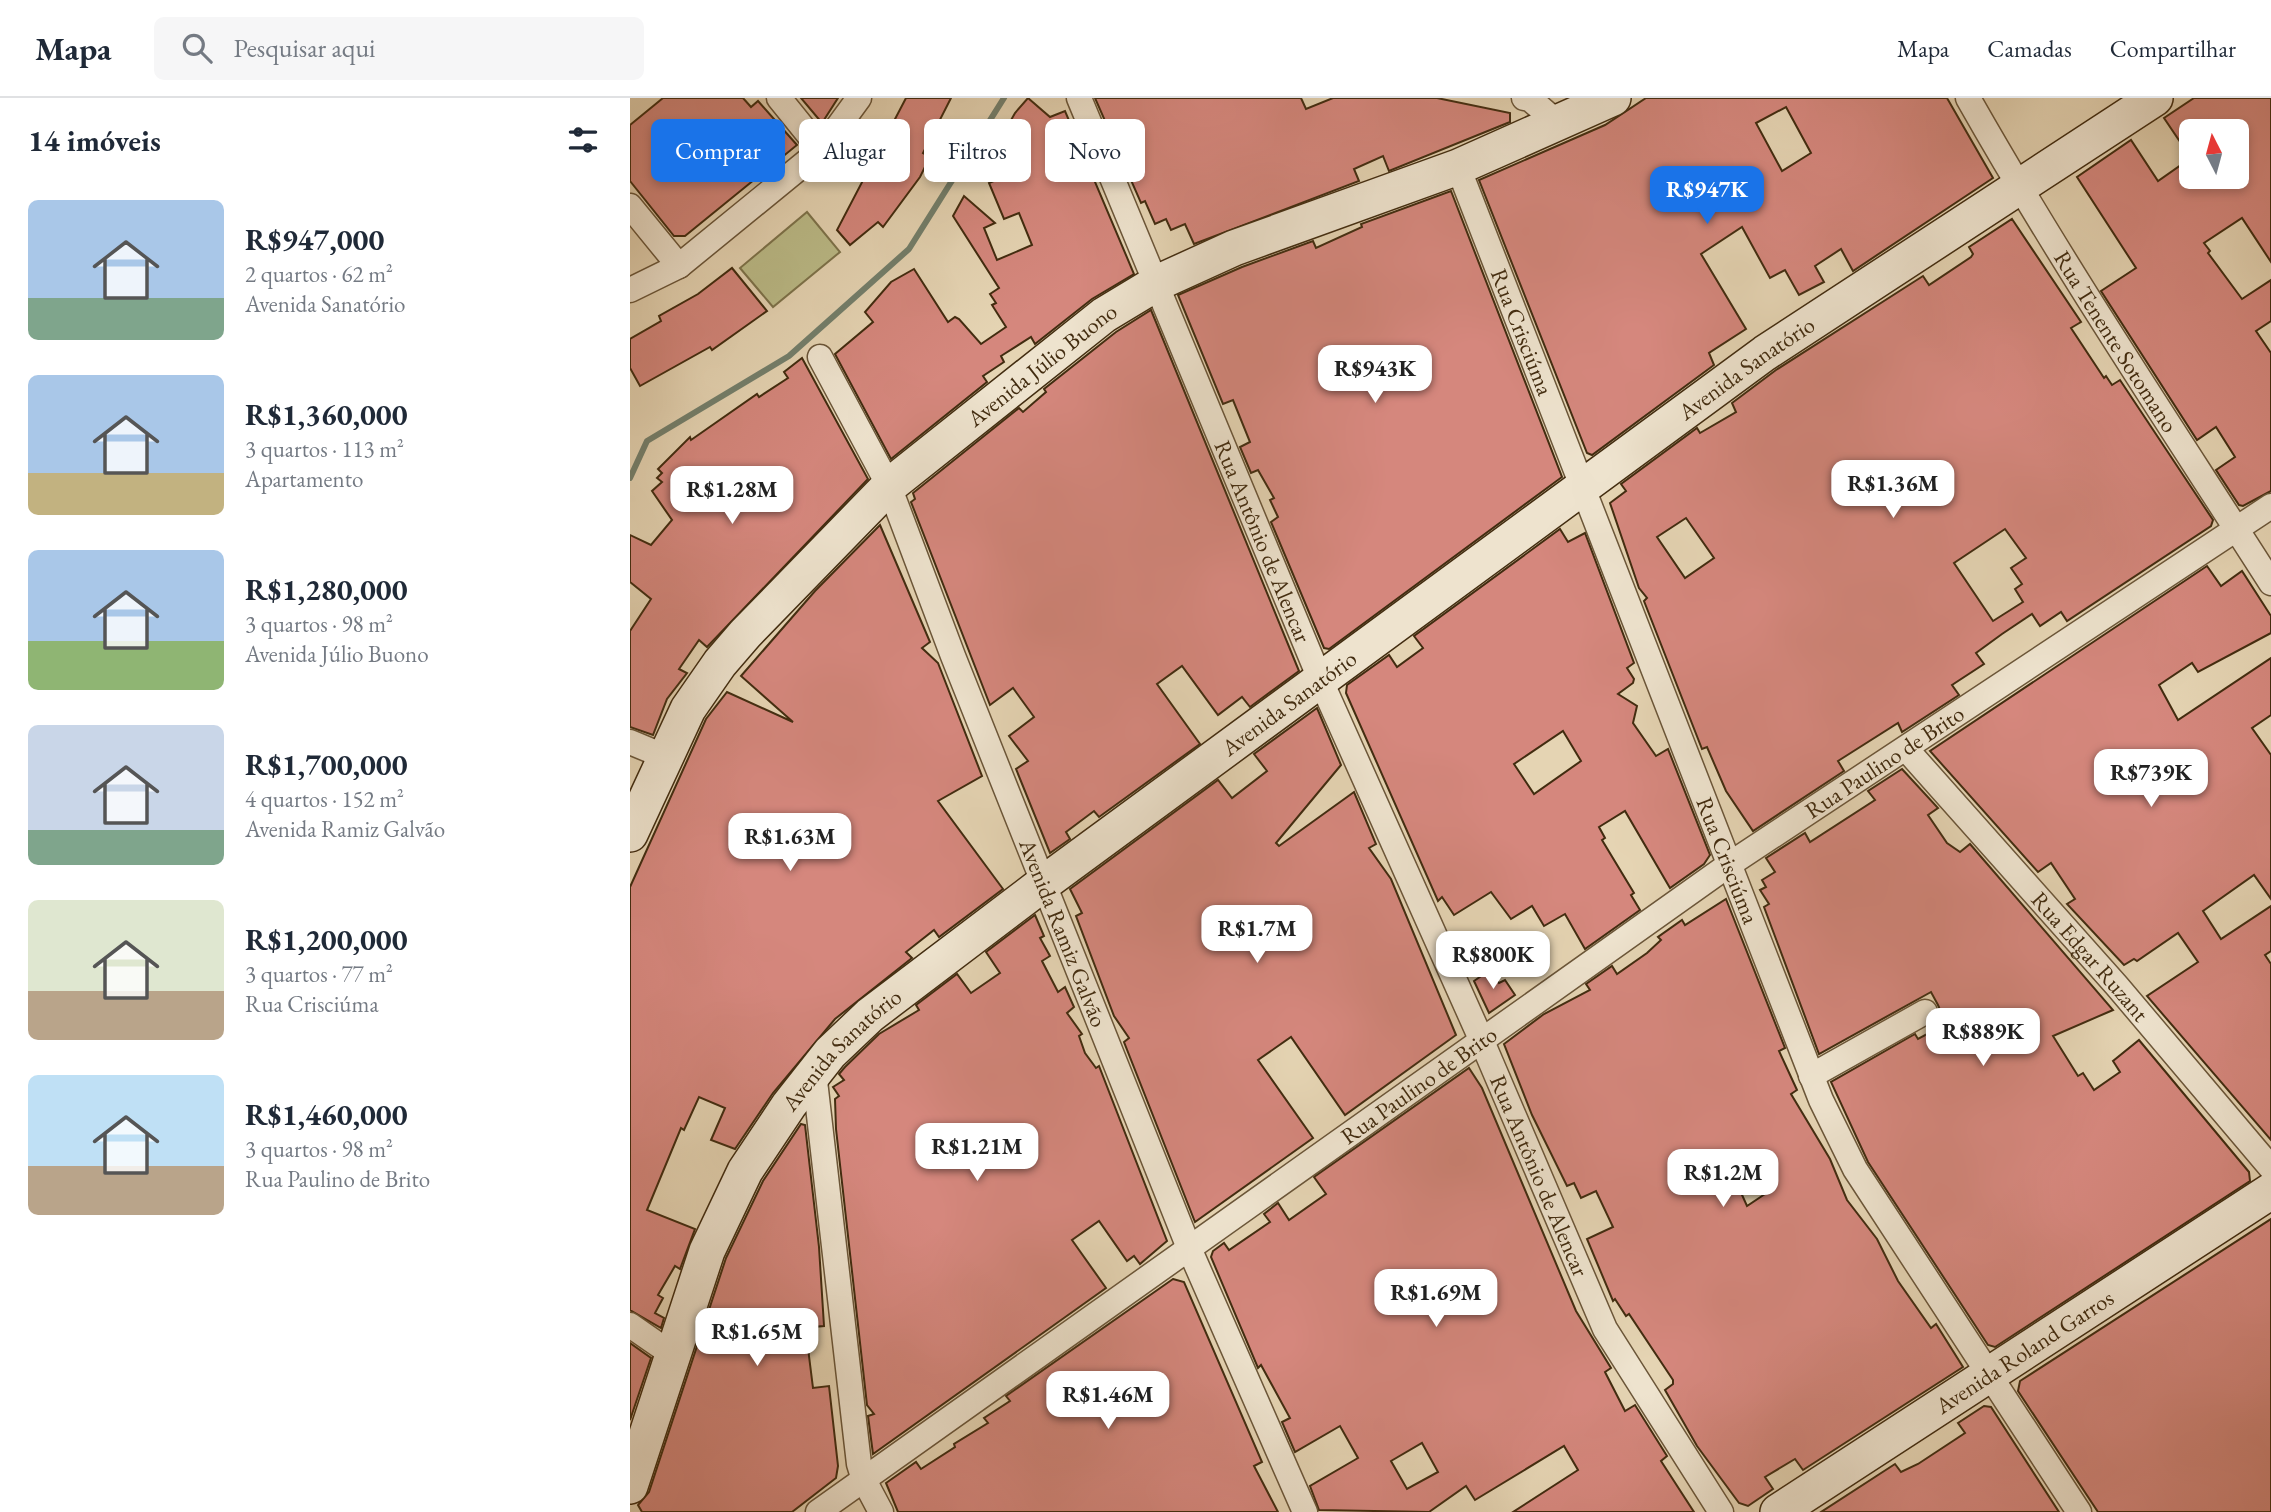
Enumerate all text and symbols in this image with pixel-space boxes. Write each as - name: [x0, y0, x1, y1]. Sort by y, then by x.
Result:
- search box: [154, 17, 644, 80]
- text: Mapa: [35, 27, 112, 70]
- icon: search: [178, 29, 216, 67]
- text: Pesquisar aqui: [234, 31, 376, 65]
- text: Mapa: [1897, 33, 1949, 64]
- text: Camadas: [1987, 33, 2072, 64]
- text: Compartilhar: [2110, 33, 2236, 64]
- chip: Comprar: [651, 119, 785, 182]
- chip: Alugar: [799, 119, 910, 182]
- chip: Filtros: [924, 119, 1031, 182]
- chip: Novo: [1045, 119, 1145, 182]
- north arrow: [2179, 119, 2249, 189]
- map controls: [2179, 119, 2249, 189]
- text: 14 imóveis: [28, 121, 161, 160]
- icon: filters: [564, 121, 602, 159]
- pin: R$947K: [1650, 166, 1764, 226]
- text: R$947K: [1666, 174, 1748, 204]
- text: R$947,000: [245, 220, 384, 259]
- icon: home: [84, 228, 168, 312]
- street label: Rua Tenente Sotomano: [2047, 245, 2185, 438]
- text: 2 quartos · 62 m²: [245, 259, 393, 289]
- street label: Rua Crisciúma: [1484, 264, 1561, 400]
- text: Avenida Sanatório: [245, 289, 405, 319]
- street label: Avenida Júlio Buono: [960, 296, 1122, 434]
- street label: Avenida Sanatório: [1671, 310, 1820, 427]
- pin: R$943K: [1318, 345, 1432, 405]
- text: R$943K: [1334, 353, 1416, 383]
- text: R$1,360,000: [245, 395, 408, 434]
- icon: home: [84, 403, 168, 487]
- text: 3 quartos · 113 m²: [245, 434, 404, 464]
- street label: Rua Antônio de Alencar: [1208, 436, 1318, 647]
- pin: R$1.36M: [1828, 460, 1958, 520]
- text: Apartamento: [245, 464, 363, 494]
- pin: R$1.28M: [667, 466, 797, 526]
- text: R$1.36M: [1847, 468, 1939, 498]
- text: R$1.28M: [686, 474, 778, 504]
- text: R$1,280,000: [245, 570, 408, 609]
- icon: home: [84, 578, 168, 662]
- text: 3 quartos · 98 m²: [245, 609, 393, 639]
- text: Avenida Júlio Buono: [245, 639, 429, 669]
- street label: Avenida Sanatório: [1215, 643, 1363, 763]
- street label: Rua Paulino de Brito: [1799, 698, 1970, 825]
- text: R$1,700,000: [245, 745, 408, 784]
- pin: R$739K: [2094, 750, 2208, 809]
- icon: home: [84, 753, 168, 837]
- text: R$739K: [2110, 757, 2192, 787]
- text: 4 quartos · 152 m²: [245, 784, 404, 814]
- street label: Rua Crisciúma: [1690, 793, 1766, 929]
- text: Avenida Ramiz Galvão: [245, 814, 445, 844]
- pin: R$1.63M: [725, 814, 855, 873]
- text: R$1.63M: [744, 821, 836, 851]
- street label: Avenida Ramiz Galvão: [1012, 833, 1114, 1031]
- street label: Rua Edgar Ruzant: [2025, 885, 2156, 1028]
- pin: R$1.7M: [1200, 906, 1314, 965]
- text: R$1.7M: [1217, 913, 1297, 943]
- text: R$1,200,000: [245, 920, 408, 959]
- icon: home: [84, 928, 168, 1012]
- pin: R$800K: [1436, 932, 1550, 991]
- text: R$800K: [1452, 939, 1534, 969]
- text: 3 quartos · 77 m²: [245, 959, 393, 989]
- street label: Avenida Sanatório: [774, 981, 908, 1118]
- text: Rua Crisciúma: [245, 989, 379, 1019]
- pin: R$889K: [1926, 1009, 2040, 1068]
- text: R$889K: [1942, 1016, 2024, 1046]
- street label: Rua Paulino de Brito: [1335, 1019, 1503, 1151]
- street label: Rua Antônio de Alencar: [1483, 1070, 1596, 1281]
- text: R$1,460,000: [245, 1095, 408, 1134]
- icon: home: [84, 1103, 168, 1187]
- pin: R$1.21M: [912, 1124, 1042, 1183]
- text: R$1.21M: [931, 1131, 1023, 1161]
- text: 3 quartos · 98 m²: [245, 1134, 393, 1164]
- pin: R$1.2M: [1666, 1150, 1780, 1209]
- text: R$1.2M: [1683, 1157, 1763, 1187]
- text: Rua Paulino de Brito: [245, 1164, 430, 1194]
- pin: R$1.69M: [1371, 1270, 1501, 1329]
- text: R$1.69M: [1390, 1277, 1482, 1307]
- street label: Avenida Roland Garros: [1929, 1283, 2119, 1421]
- pin: R$1.65M: [692, 1308, 822, 1368]
- text: R$1.65M: [711, 1316, 803, 1346]
- pin: R$1.46M: [1043, 1372, 1173, 1431]
- text: R$1.46M: [1062, 1379, 1154, 1409]

